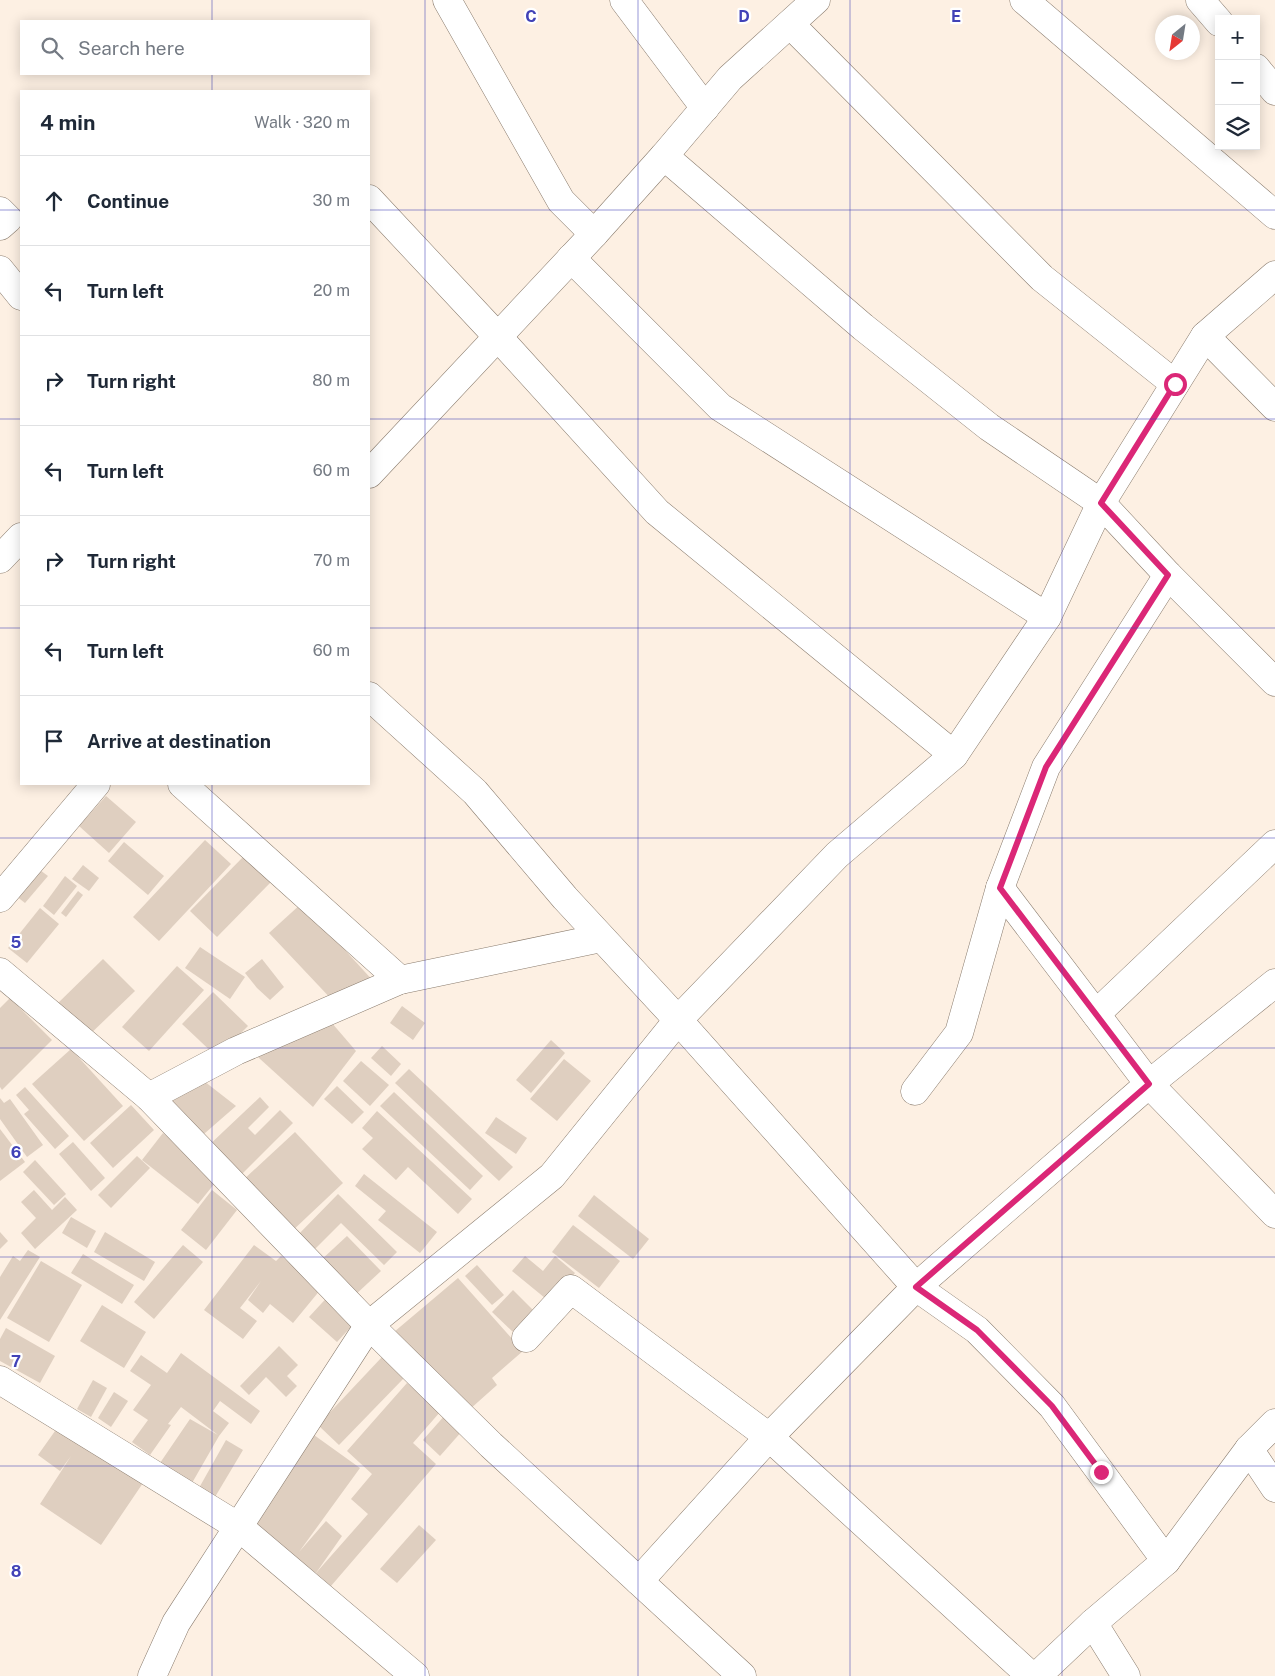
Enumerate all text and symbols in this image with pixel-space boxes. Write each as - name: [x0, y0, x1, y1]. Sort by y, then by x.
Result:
- text: C: [525, 7, 537, 26]
- text: D: [738, 7, 750, 26]
- text: E: [951, 7, 961, 26]
- north arrow: [1155, 15, 1200, 60]
- map controls: [1215, 15, 1260, 150]
- button: +: [1215, 15, 1260, 60]
- search box: [20, 20, 370, 75]
- icon: search: [38, 34, 66, 62]
- text: Search here: [78, 37, 185, 59]
- button: −: [1215, 60, 1260, 105]
- button: layers: [1215, 105, 1260, 150]
- text: 4 min: [40, 110, 95, 135]
- text: Walk · 320 m: [254, 113, 350, 132]
- icon: ahead: [40, 187, 68, 215]
- text: Continue: [87, 190, 169, 212]
- text: 30 m: [313, 191, 350, 210]
- icon: left: [40, 277, 68, 305]
- text: Turn left: [87, 280, 164, 302]
- text: 20 m: [313, 281, 350, 300]
- icon: right: [40, 367, 68, 395]
- text: Turn right: [87, 370, 176, 392]
- text: 80 m: [312, 371, 350, 390]
- route start: [1164, 373, 1187, 396]
- icon: left: [40, 457, 68, 485]
- text: Turn left: [87, 460, 164, 482]
- text: 60 m: [313, 461, 350, 480]
- icon: right: [40, 547, 68, 575]
- text: Turn right: [87, 550, 176, 572]
- text: 70 m: [313, 551, 350, 570]
- icon: left: [40, 637, 68, 665]
- text: Turn left: [87, 640, 164, 662]
- text: 60 m: [313, 641, 350, 660]
- icon: arrive: [40, 727, 68, 755]
- text: Arrive at destination: [87, 730, 271, 752]
- text: 5: [11, 933, 22, 952]
- text: 6: [11, 1143, 21, 1162]
- text: 7: [11, 1352, 21, 1371]
- route end: [1090, 1461, 1113, 1484]
- text: 8: [11, 1562, 22, 1581]

